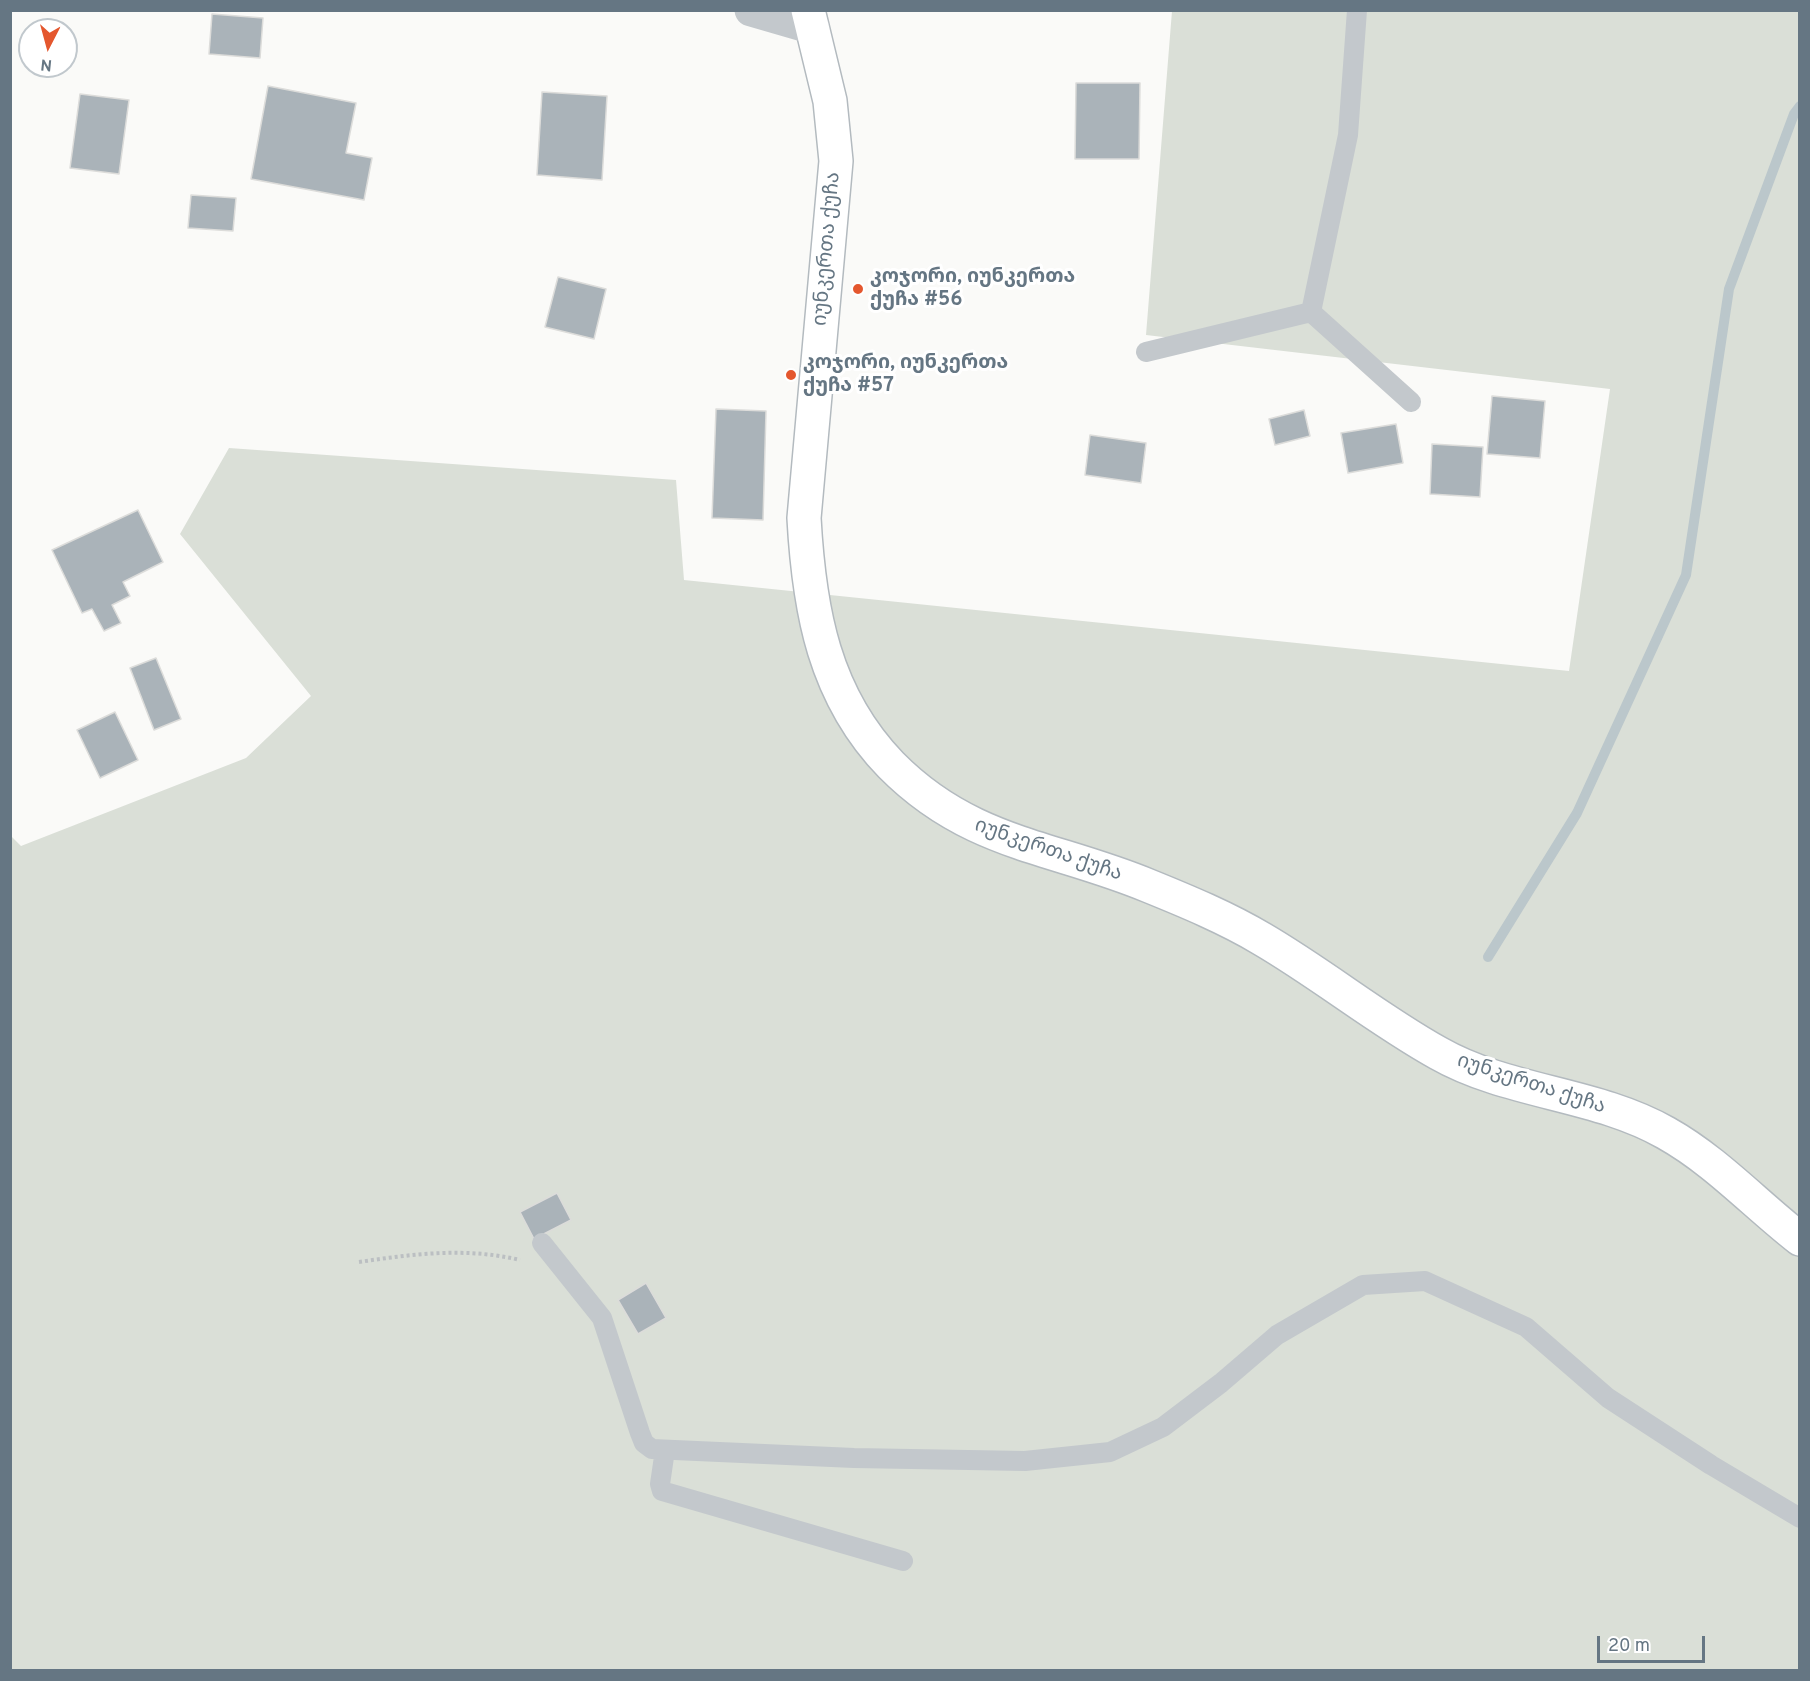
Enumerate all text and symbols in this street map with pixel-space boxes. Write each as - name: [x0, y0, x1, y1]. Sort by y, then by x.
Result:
- north arrow: [18, 18, 78, 78]
- text: N: [40, 53, 53, 74]
- street label: იუნკერთა ქუჩა: [809, 171, 847, 327]
- place label: კოჯორი, იუნკერთა ქუჩა #56: [870, 266, 1075, 313]
- marker: კოჯორი, იუნკერთა ქუჩა #56: [851, 282, 865, 296]
- place label: კოჯორი, იუნკერთა ქუჩა #57: [803, 352, 1008, 399]
- marker: კოჯორი, იუნკერთა ქუჩა #57: [784, 368, 798, 382]
- street label: იუნკერთა ქუჩა: [971, 815, 1125, 887]
- street label: იუნკერთა ქუჩა: [1454, 1050, 1608, 1120]
- scale bar: [1600, 1624, 1708, 1662]
- text: 20 m: [1608, 1635, 1650, 1658]

